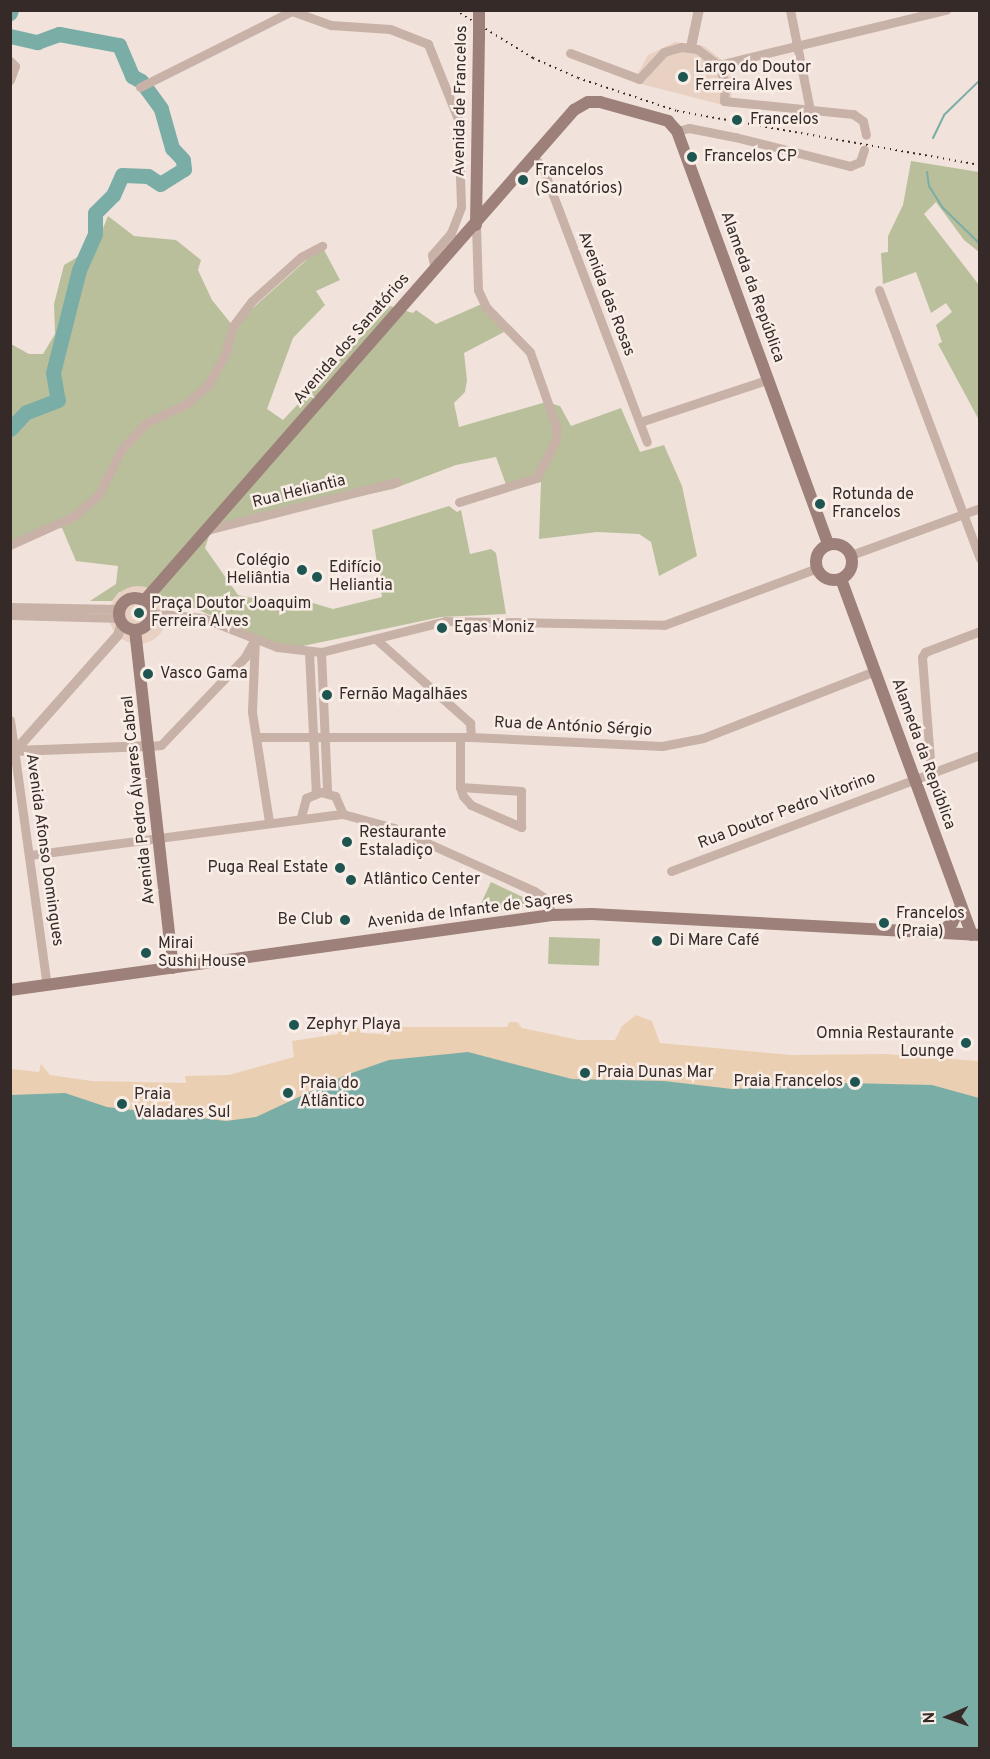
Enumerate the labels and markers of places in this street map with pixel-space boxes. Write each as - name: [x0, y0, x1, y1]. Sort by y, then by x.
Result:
- place label: Largo do Doutor Ferreira Alves: [695, 58, 811, 96]
- marker: Largo do Doutor Ferreira Alves: [676, 70, 690, 84]
- place label: Francelos: [750, 110, 819, 130]
- marker: Francelos: [728, 111, 746, 129]
- place label: Francelos CP: [704, 147, 797, 167]
- marker: Francelos CP: [685, 150, 699, 164]
- place label: Francelos (Sanatórios): [535, 161, 623, 199]
- marker: Francelos (Sanatórios): [516, 173, 530, 187]
- place label: Rotunda de Francelos: [832, 485, 914, 523]
- marker: Rotunda de Francelos: [813, 497, 827, 511]
- place label: Colégio Heliântia: [227, 551, 290, 589]
- place label: Edifício Heliantia: [329, 558, 393, 596]
- marker: Colégio Heliântia: [295, 563, 309, 577]
- marker: Edifício Heliantia: [310, 570, 324, 584]
- place label: Praça Doutor Joaquim Ferreira Alves: [151, 594, 311, 632]
- marker: Praça Doutor Joaquim Ferreira Alves: [132, 606, 146, 620]
- place label: Egas Moniz: [454, 618, 535, 638]
- marker: Egas Moniz: [435, 621, 449, 635]
- place label: Vasco Gama: [160, 664, 248, 684]
- marker: Vasco Gama: [141, 667, 155, 681]
- place label: Fernão Magalhães: [339, 685, 468, 705]
- marker: Fernão Magalhães: [320, 688, 334, 702]
- place label: Restaurante Estaladiço: [359, 823, 446, 861]
- marker: Restaurante Estaladiço: [340, 835, 354, 849]
- place label: Puga Real Estate: [208, 858, 328, 878]
- marker: Puga Real Estate: [333, 861, 347, 875]
- place label: Atlântico Center: [363, 870, 480, 890]
- marker: Atlântico Center: [344, 873, 358, 887]
- place label: Francelos (Praia): [896, 904, 965, 942]
- place label: Be Club: [277, 910, 333, 930]
- marker: Be Club: [338, 913, 352, 927]
- marker: Francelos (Praia): [877, 916, 891, 930]
- place label: Di Mare Café: [669, 931, 759, 951]
- place label: Mirai Sushi House: [158, 934, 246, 972]
- marker: Di Mare Café: [650, 934, 664, 948]
- marker: Mirai Sushi House: [139, 946, 153, 960]
- place label: Zephyr Playa: [306, 1015, 401, 1035]
- marker: Zephyr Playa: [287, 1018, 301, 1032]
- place label: Omnia Restaurante Lounge: [816, 1024, 954, 1062]
- marker: Omnia Restaurante Lounge: [959, 1036, 973, 1050]
- place label: Praia Dunas Mar: [597, 1063, 714, 1083]
- marker: Praia Dunas Mar: [578, 1066, 592, 1080]
- place label: Praia Francelos: [734, 1072, 843, 1092]
- place label: Praia do Atlântico: [300, 1074, 365, 1112]
- marker: Praia Francelos: [848, 1075, 862, 1089]
- place label: Praia Valadares Sul: [134, 1085, 231, 1123]
- marker: Praia do Atlântico: [281, 1086, 295, 1100]
- marker: Praia Valadares Sul: [115, 1097, 129, 1111]

